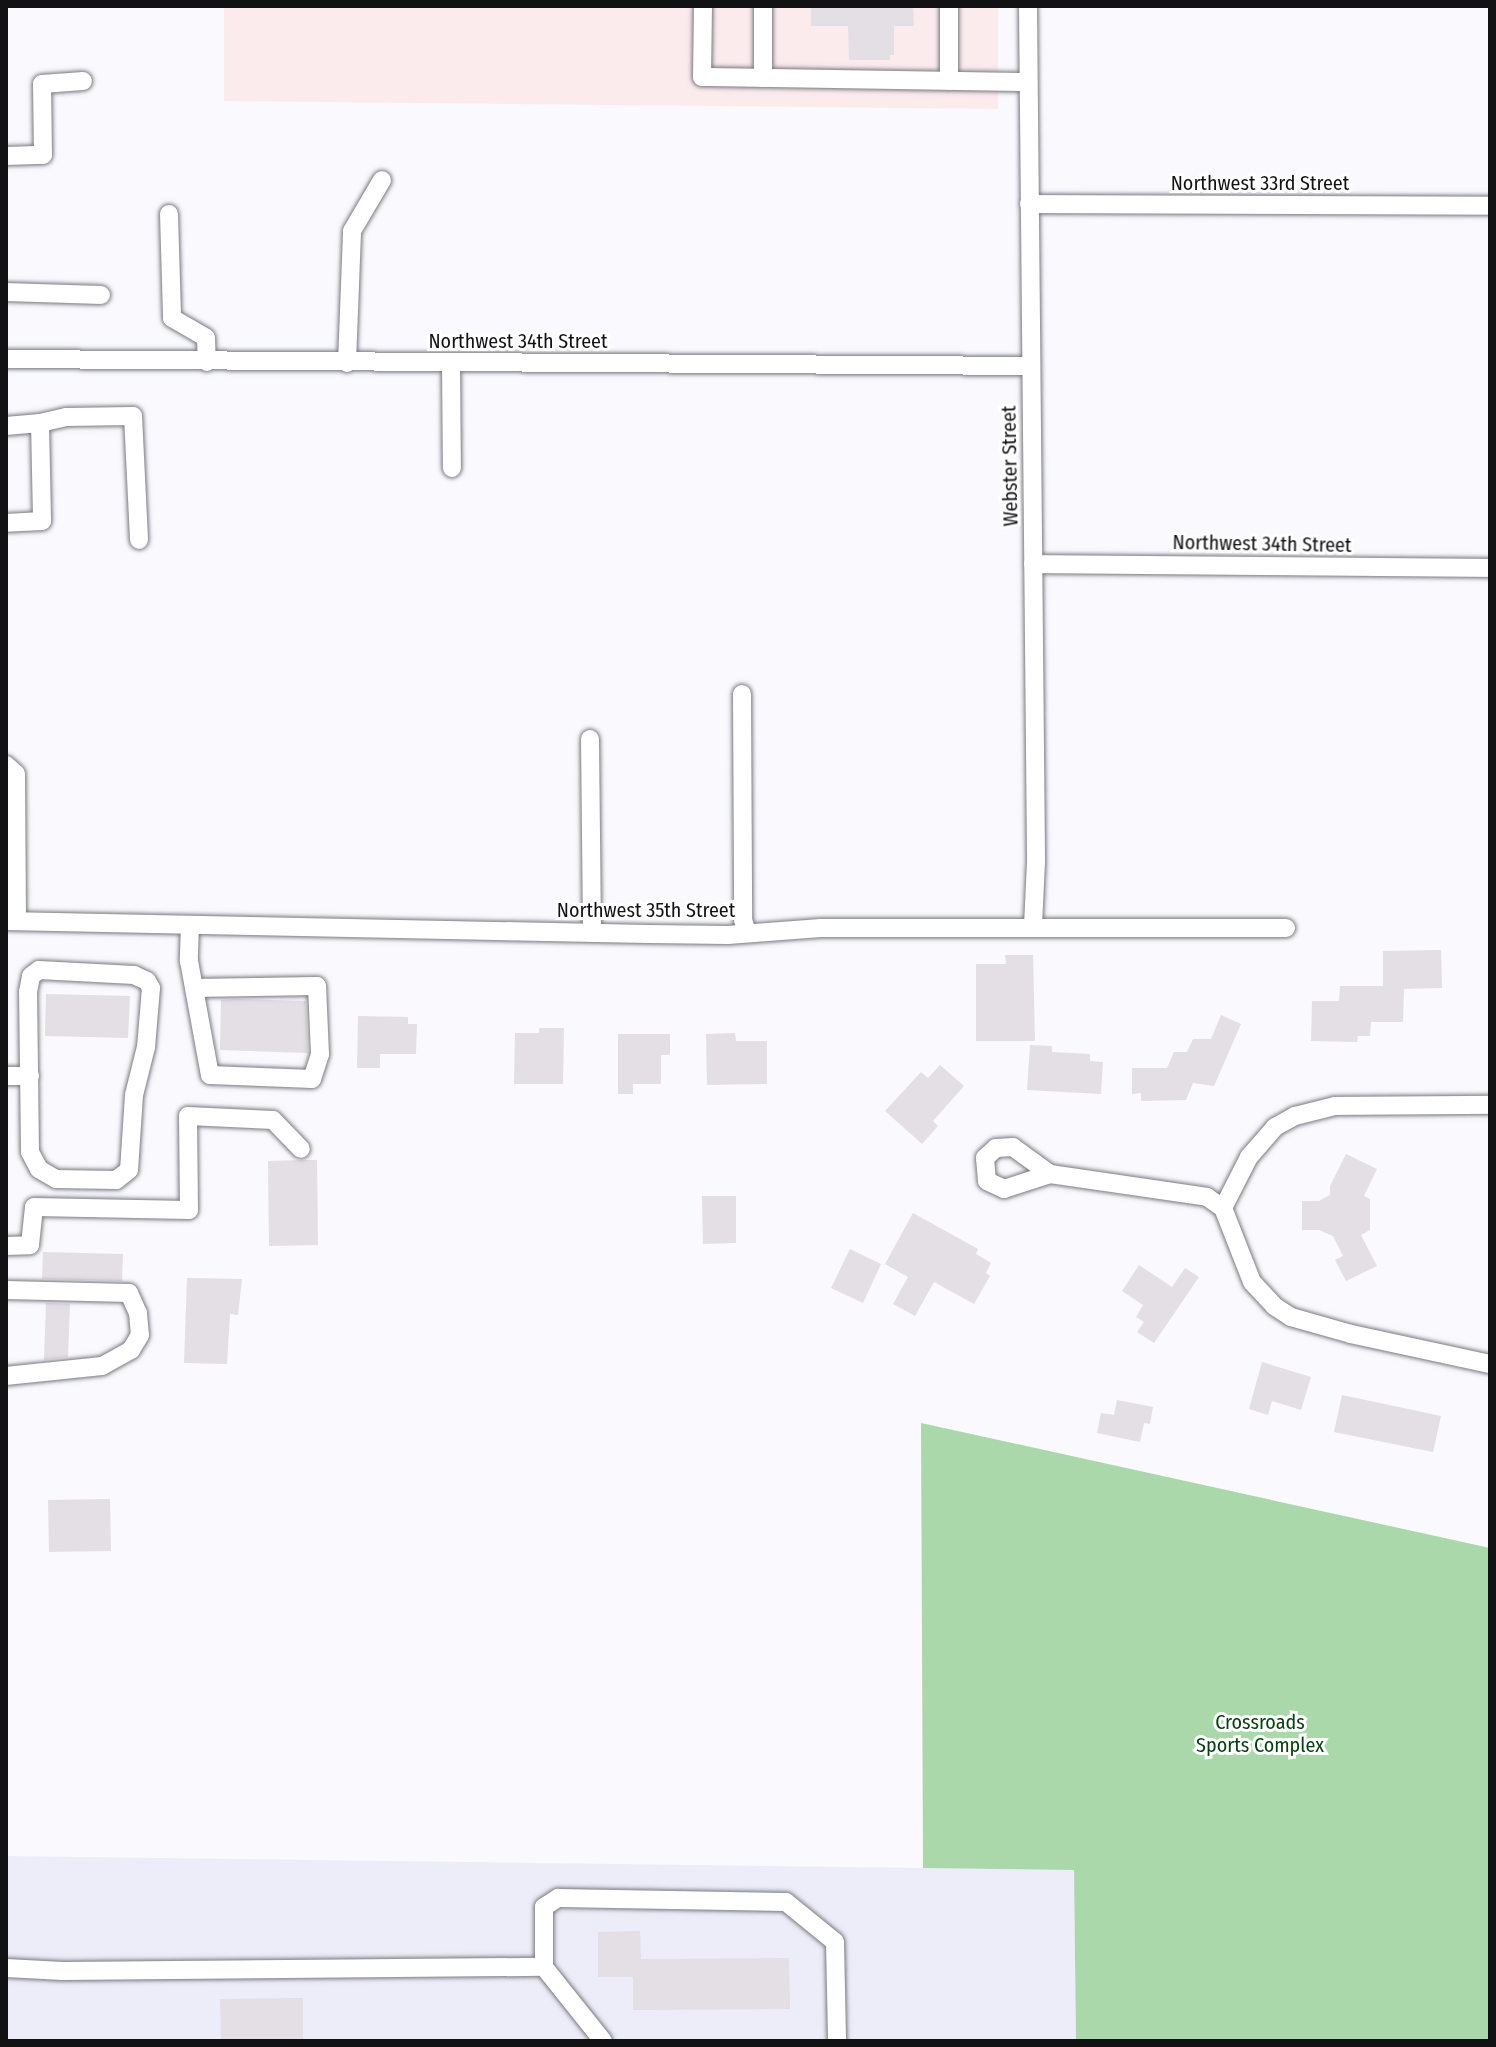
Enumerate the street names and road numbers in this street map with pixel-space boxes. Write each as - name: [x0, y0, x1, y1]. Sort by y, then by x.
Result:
- street label: Northwest 33rd Street: [1171, 171, 1349, 195]
- street label: Northwest 34th Street: [428, 329, 608, 353]
- street label: Webster Street: [997, 405, 1023, 527]
- street label: Northwest 34th Street: [1172, 530, 1352, 558]
- street label: Northwest 35th Street: [557, 898, 735, 922]

